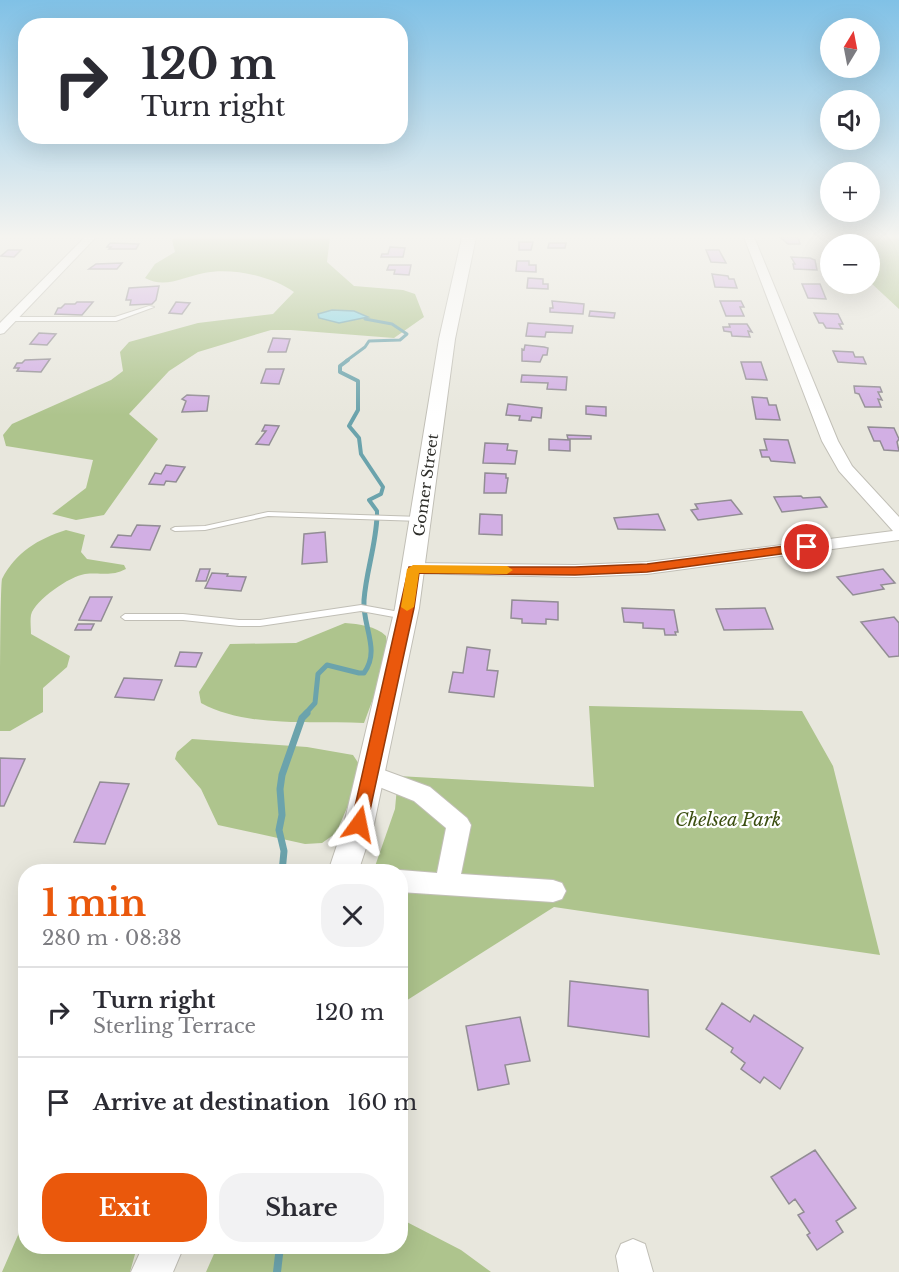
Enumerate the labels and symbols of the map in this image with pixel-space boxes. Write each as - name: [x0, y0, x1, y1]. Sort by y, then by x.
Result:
- north arrow: [820, 18, 880, 78]
- street label: Gomer Street: [409, 432, 442, 538]
- pin: [781, 521, 832, 572]
- position arrow: [327, 792, 391, 856]
- park label: Chelsea Park: [675, 809, 781, 831]

